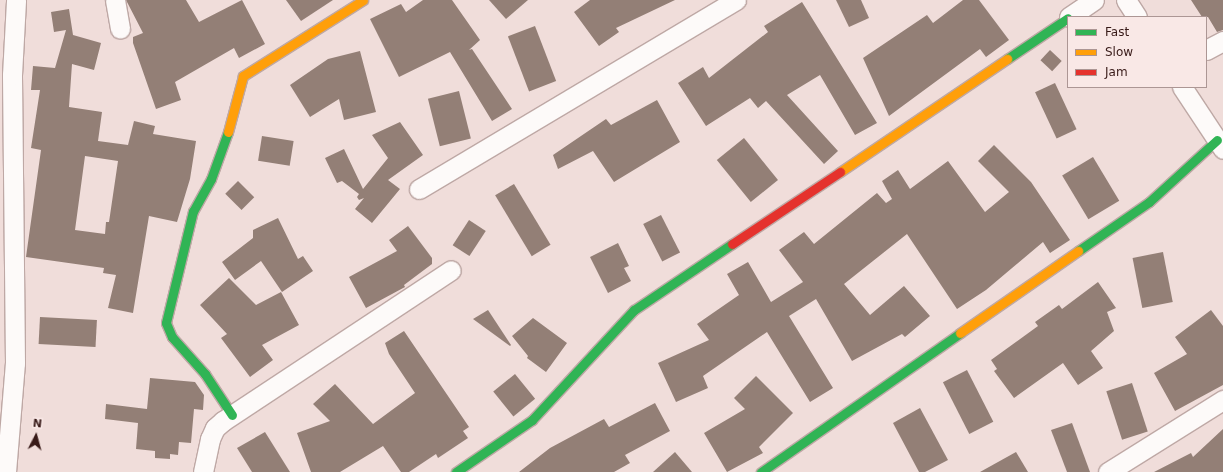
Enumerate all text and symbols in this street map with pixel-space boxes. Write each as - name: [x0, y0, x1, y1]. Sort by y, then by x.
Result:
- legend: [1067, 16, 1207, 88]
- text: Fast: [1105, 25, 1129, 39]
- text: Slow: [1105, 45, 1133, 59]
- text: Jam: [1105, 65, 1128, 79]
- north arrow: [16, 416, 56, 456]
- text: N: [32, 417, 43, 431]

